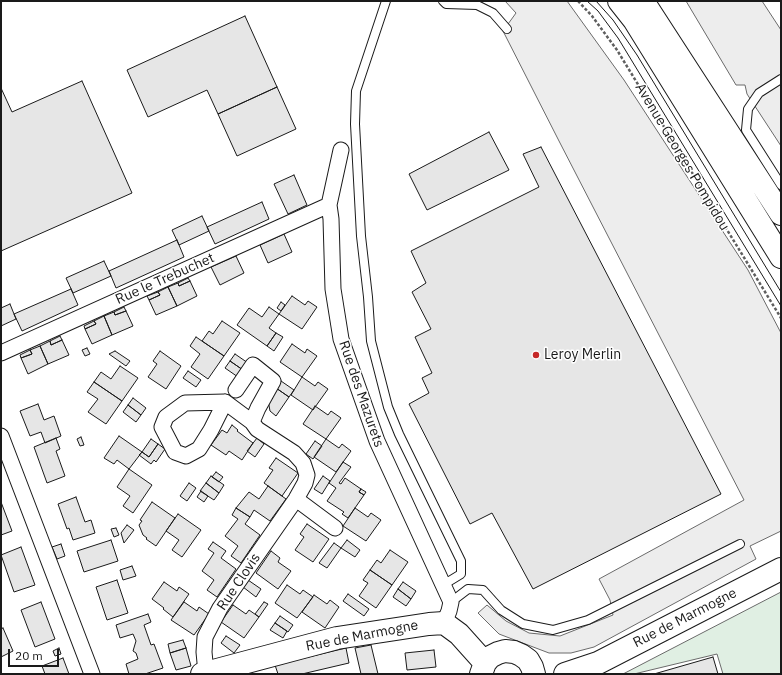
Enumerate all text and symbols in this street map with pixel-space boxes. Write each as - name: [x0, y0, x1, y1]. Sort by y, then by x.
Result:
- street label: Avenue Georges Pompidou: [631, 80, 733, 234]
- street label: Rue le Trebuchet: [113, 250, 217, 308]
- street label: Rue des Mazurets: [335, 339, 387, 449]
- place label: Leroy Merlin: [544, 347, 621, 363]
- marker: Leroy Merlin: [531, 350, 541, 360]
- street label: Rue Clovis: [214, 550, 264, 614]
- street label: Rue de Marmogne: [630, 585, 740, 651]
- street label: Rue de Marmogne: [304, 617, 420, 655]
- scale bar: [10, 641, 61, 667]
- text: 20 m: [15, 648, 43, 663]

